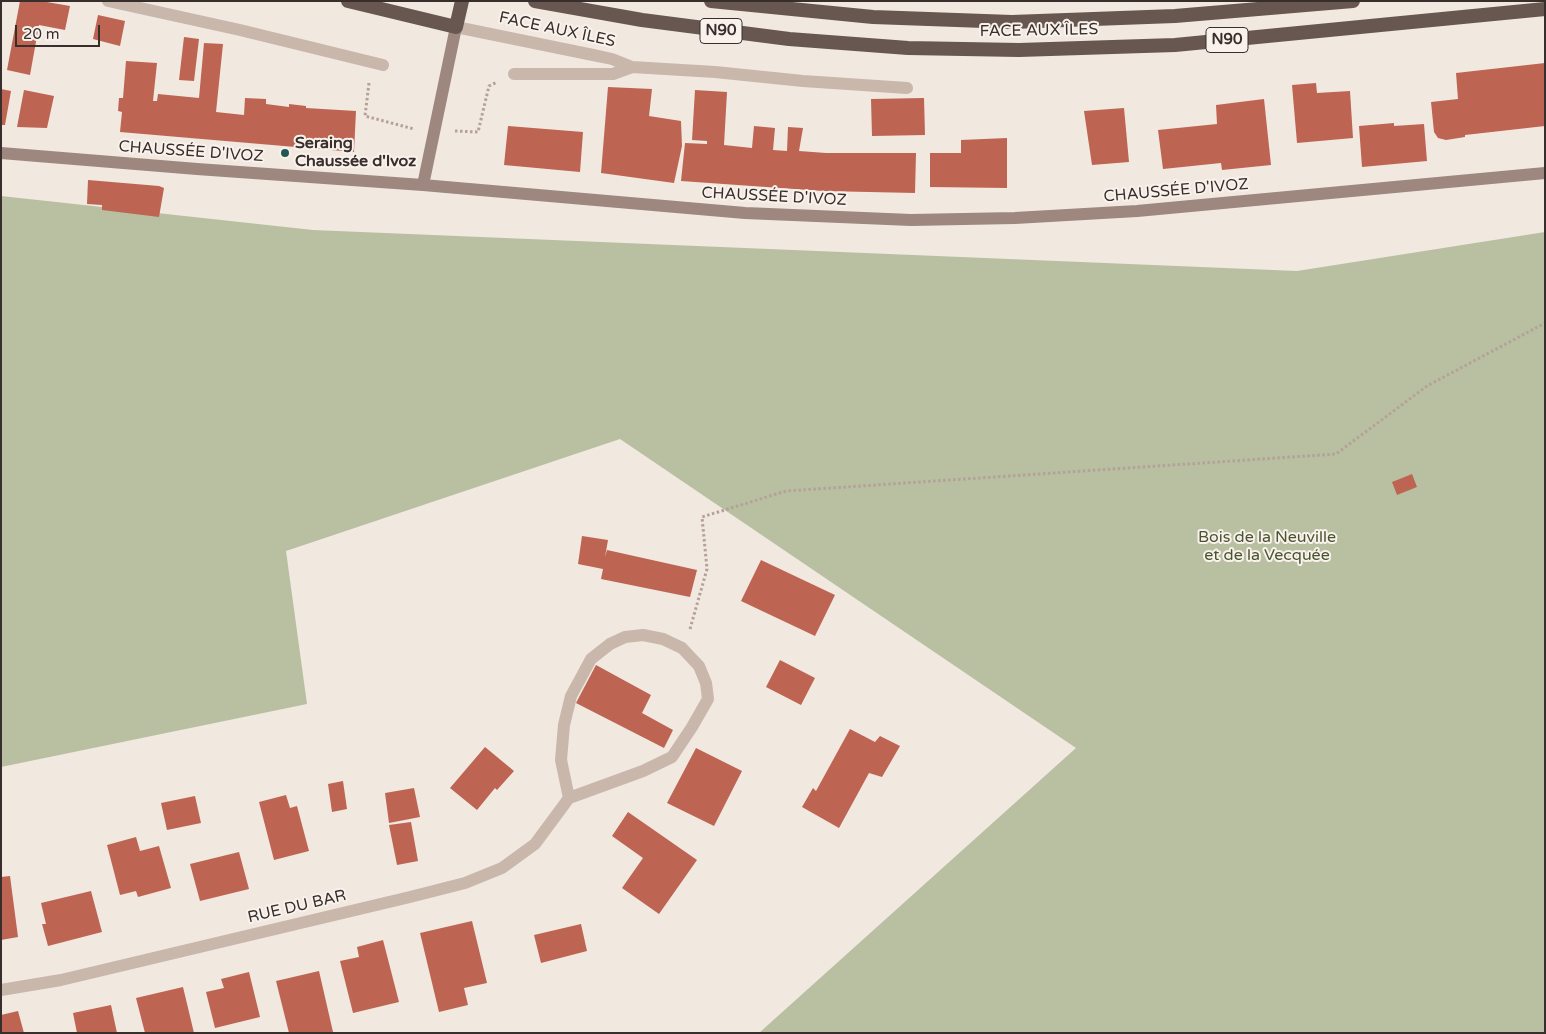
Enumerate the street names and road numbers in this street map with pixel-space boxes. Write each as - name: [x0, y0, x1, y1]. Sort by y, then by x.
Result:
- street label: FACE AUX ÎLES: [497, 8, 617, 52]
- road number: N90: [700, 18, 742, 44]
- street label: FACE AUX ÎLES: [980, 20, 1098, 42]
- road number: N90: [1206, 28, 1248, 52]
- street label: CHAUSSÉE D'IVOZ: [118, 137, 264, 167]
- street label: CHAUSSÉE D'IVOZ: [1103, 175, 1249, 207]
- street label: CHAUSSÉE D'IVOZ: [701, 184, 847, 210]
- street label: RUE DU BAR: [246, 886, 348, 928]

